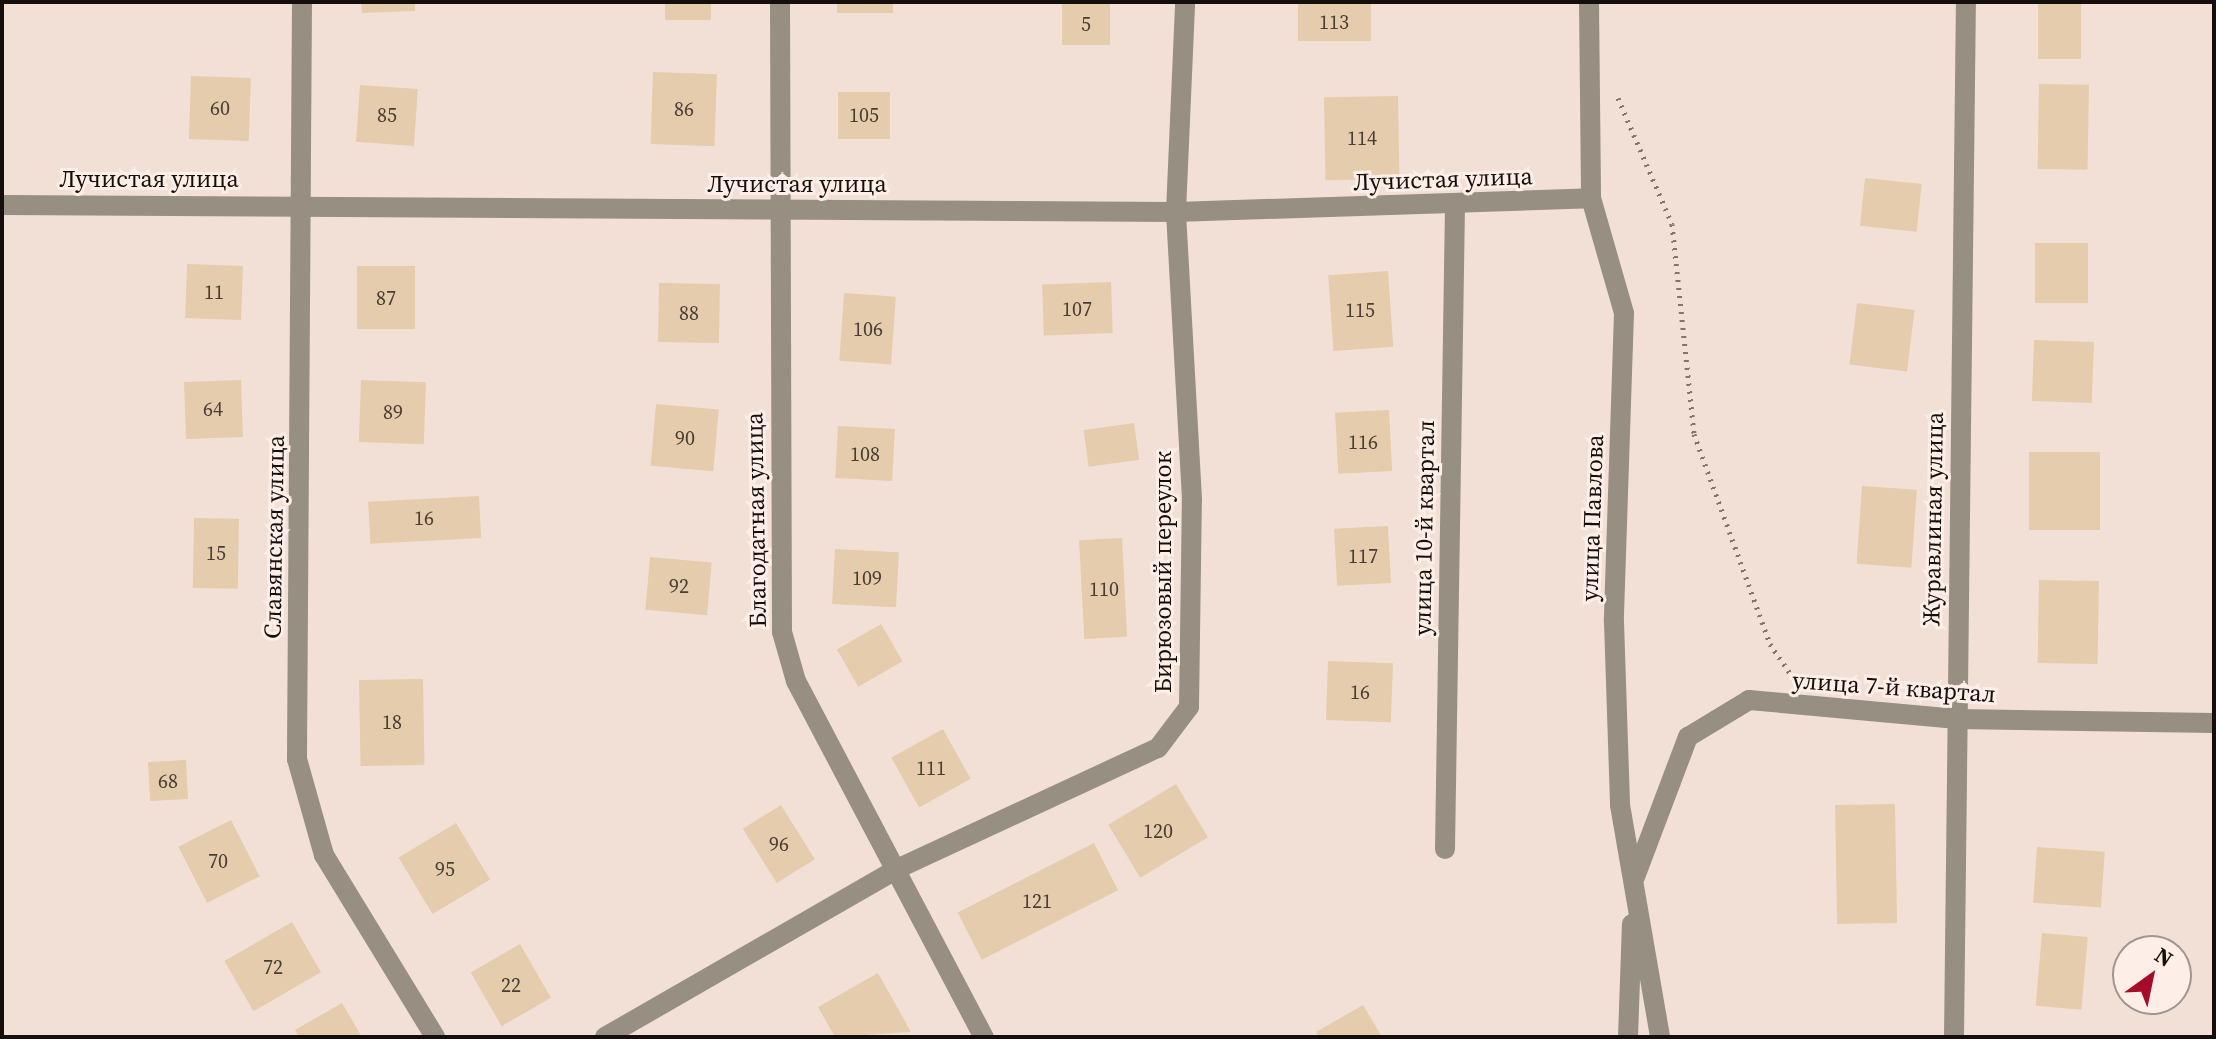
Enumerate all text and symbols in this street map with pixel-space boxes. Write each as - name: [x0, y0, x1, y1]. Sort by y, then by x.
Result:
- house number: 113: [1319, 10, 1349, 34]
- house number: 5: [1081, 12, 1091, 36]
- house number: 60: [210, 96, 230, 120]
- house number: 86: [674, 97, 694, 121]
- house number: 85: [377, 103, 397, 127]
- house number: 105: [849, 103, 879, 127]
- house number: 114: [1347, 126, 1377, 150]
- street label: Лучистая улица: [1353, 161, 1533, 197]
- street label: Лучистая улица: [59, 165, 239, 193]
- street label: Лучистая улица: [707, 170, 887, 198]
- house number: 11: [204, 280, 224, 304]
- house number: 87: [376, 286, 396, 310]
- house number: 107: [1062, 297, 1092, 321]
- house number: 115: [1345, 298, 1375, 322]
- house number: 88: [679, 301, 699, 325]
- house number: 106: [853, 317, 883, 341]
- house number: 64: [203, 397, 223, 421]
- house number: 89: [383, 400, 403, 424]
- street label: Благодатная улица: [740, 412, 772, 628]
- street label: Журавлиная улица: [1917, 412, 1949, 626]
- street label: улица 10-й квартал: [1408, 420, 1440, 636]
- house number: 90: [675, 426, 695, 450]
- house number: 116: [1348, 430, 1378, 454]
- street label: улица Павлова: [1575, 434, 1609, 602]
- street label: Славянская улица: [258, 435, 290, 639]
- house number: 108: [850, 442, 880, 466]
- street label: Бирюзовый переулок: [1149, 451, 1177, 693]
- house number: 16: [414, 506, 434, 530]
- house number: 15: [206, 541, 226, 565]
- house number: 117: [1348, 544, 1378, 568]
- house number: 109: [852, 566, 882, 590]
- house number: 92: [669, 574, 689, 598]
- house number: 110: [1089, 577, 1119, 601]
- street label: улица 7-й квартал: [1791, 666, 1997, 708]
- house number: 16: [1350, 680, 1370, 704]
- house number: 18: [382, 710, 402, 734]
- house number: 111: [916, 756, 946, 780]
- house number: 68: [158, 769, 178, 793]
- house number: 120: [1143, 819, 1173, 843]
- house number: 96: [769, 832, 789, 856]
- house number: 70: [208, 849, 228, 873]
- house number: 95: [435, 857, 455, 881]
- house number: 121: [1022, 889, 1052, 913]
- north arrow: [2112, 935, 2192, 1015]
- text: N: [2149, 940, 2179, 973]
- house number: 72: [263, 955, 283, 979]
- house number: 22: [501, 973, 521, 997]

